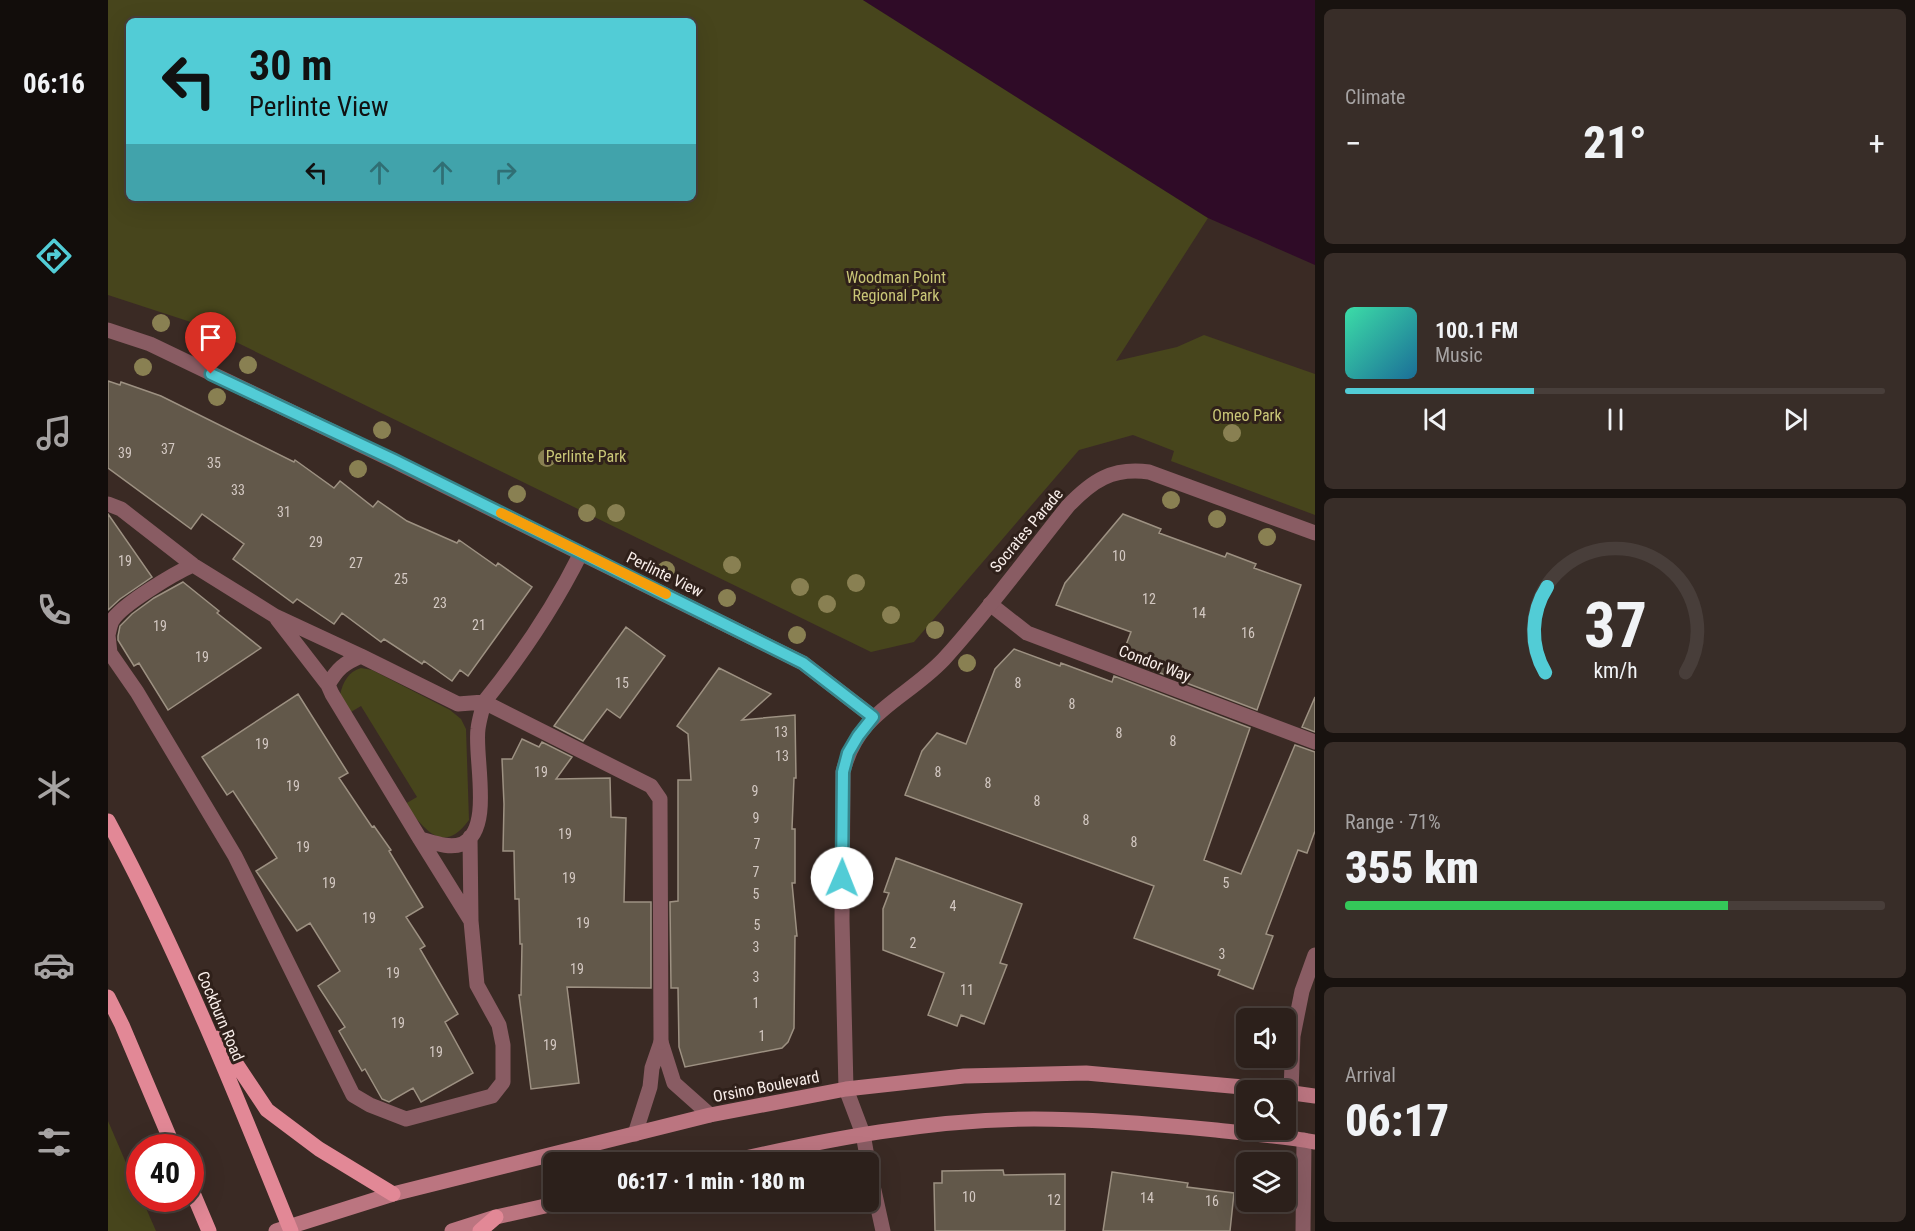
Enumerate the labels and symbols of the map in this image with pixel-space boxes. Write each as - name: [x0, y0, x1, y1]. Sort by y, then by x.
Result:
- park label: Woodman Point Regional Park: [846, 268, 946, 305]
- pin: [185, 312, 236, 374]
- park label: Omeo Park: [1212, 406, 1282, 425]
- house number: 37: [161, 441, 175, 457]
- house number: 39: [118, 445, 132, 461]
- park label: Perlinte Park: [546, 447, 627, 466]
- house number: 35: [207, 455, 221, 471]
- house number: 33: [231, 482, 245, 498]
- street label: Socrates Parade: [986, 485, 1067, 576]
- house number: 31: [277, 504, 291, 520]
- house number: 29: [309, 534, 323, 550]
- street label: Perlinte View: [623, 548, 706, 601]
- house number: 10: [1112, 548, 1126, 564]
- house number: 19: [118, 553, 132, 569]
- house number: 27: [349, 555, 363, 571]
- house number: 25: [394, 571, 408, 587]
- house number: 12: [1142, 591, 1156, 607]
- house number: 23: [433, 595, 447, 611]
- house number: 14: [1192, 605, 1206, 621]
- house number: 21: [472, 617, 486, 633]
- house number: 19: [153, 618, 167, 634]
- house number: 16: [1241, 625, 1255, 641]
- street label: Condor Way: [1116, 641, 1194, 686]
- house number: 19: [195, 649, 209, 665]
- house number: 15: [615, 675, 629, 691]
- house number: 8: [1015, 675, 1022, 691]
- house number: 8: [1069, 696, 1076, 712]
- house number: 13: [774, 724, 788, 740]
- house number: 8: [1116, 725, 1123, 741]
- house number: 8: [1170, 733, 1177, 749]
- house number: 19: [255, 736, 269, 752]
- house number: 13: [775, 748, 789, 764]
- house number: 19: [534, 764, 548, 780]
- house number: 8: [935, 764, 942, 780]
- house number: 8: [985, 775, 992, 791]
- house number: 19: [286, 778, 300, 794]
- house number: 9: [752, 783, 758, 799]
- house number: 8: [1034, 793, 1041, 809]
- house number: 9: [753, 810, 759, 826]
- house number: 8: [1083, 812, 1090, 828]
- house number: 19: [558, 826, 572, 842]
- house number: 8: [1131, 834, 1138, 850]
- house number: 7: [754, 836, 761, 852]
- house number: 19: [296, 839, 310, 855]
- position arrow: [810, 846, 874, 910]
- house number: 7: [753, 864, 760, 880]
- house number: 19: [562, 870, 576, 886]
- house number: 19: [322, 875, 336, 891]
- house number: 5: [1223, 875, 1230, 891]
- house number: 5: [753, 886, 760, 902]
- house number: 4: [950, 898, 957, 914]
- house number: 19: [362, 910, 376, 926]
- house number: 19: [576, 915, 590, 931]
- house number: 5: [754, 917, 761, 933]
- house number: 2: [910, 935, 917, 951]
- house number: 3: [753, 939, 759, 955]
- house number: 3: [1219, 946, 1225, 962]
- house number: 19: [570, 961, 584, 977]
- house number: 19: [386, 965, 400, 981]
- street label: Cockburn Road: [193, 968, 248, 1064]
- house number: 3: [753, 969, 759, 985]
- house number: 11: [960, 982, 974, 998]
- house number: 1: [753, 995, 759, 1011]
- house number: 19: [391, 1015, 405, 1031]
- house number: 1: [759, 1028, 765, 1044]
- house number: 19: [543, 1037, 557, 1053]
- house number: 19: [429, 1044, 443, 1060]
- street label: Orsino Boulevard: [711, 1067, 821, 1106]
- speed limit sign: 40: [126, 1134, 204, 1212]
- house number: 10: [962, 1189, 976, 1205]
- house number: 14: [1140, 1190, 1154, 1206]
- house number: 12: [1047, 1192, 1061, 1208]
- house number: 16: [1205, 1193, 1219, 1209]

